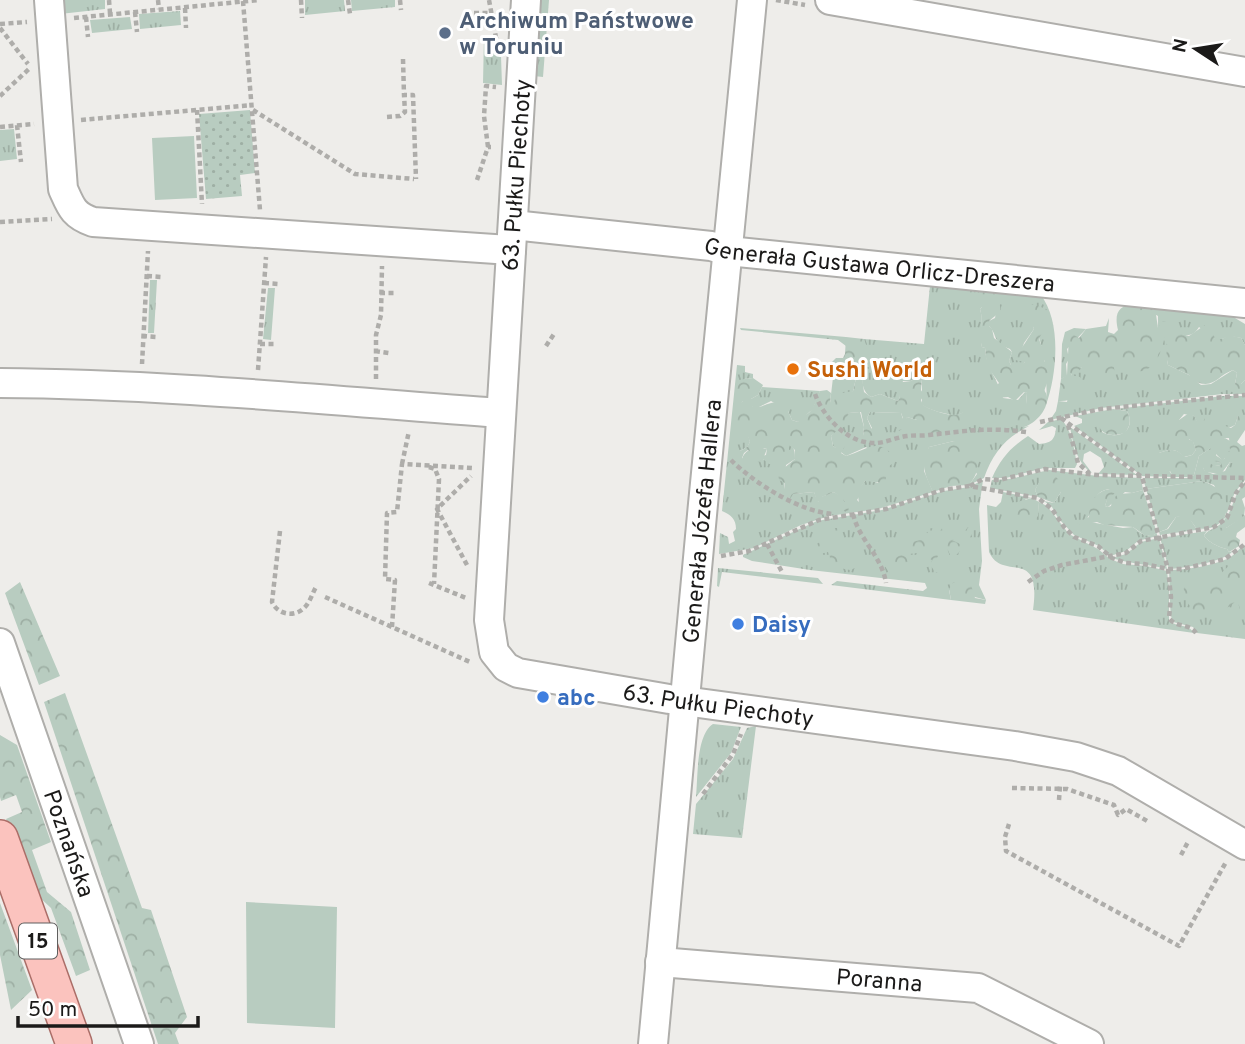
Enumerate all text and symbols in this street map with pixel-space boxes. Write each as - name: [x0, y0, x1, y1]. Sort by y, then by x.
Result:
- place label: Archiwum Państwowe w Toruniu: [459, 8, 694, 63]
- north arrow: [1161, 14, 1231, 84]
- marker: Archiwum Państwowe w Toruniu: [437, 25, 453, 41]
- text: N: [1168, 37, 1194, 55]
- street label: 63. Pułku Piechoty: [497, 78, 540, 272]
- street label: Generała Gustawa Orlicz-Dreszera: [700, 233, 1056, 301]
- place label: Sushi World: [807, 357, 933, 386]
- marker: Sushi World: [785, 361, 801, 377]
- street label: Generała Józefa Hallera: [678, 398, 730, 645]
- place label: Daisy: [752, 612, 811, 641]
- marker: Daisy: [730, 616, 746, 632]
- street label: 63. Pułku Piechoty: [620, 679, 815, 735]
- place label: abc: [557, 685, 596, 714]
- marker: abc: [535, 689, 551, 705]
- street label: Poznańska: [35, 787, 99, 902]
- road number: 15: [19, 923, 57, 958]
- street label: Poranna: [835, 964, 923, 1000]
- scale bar: [18, 984, 198, 1028]
- text: 50 m: [28, 997, 77, 1024]

